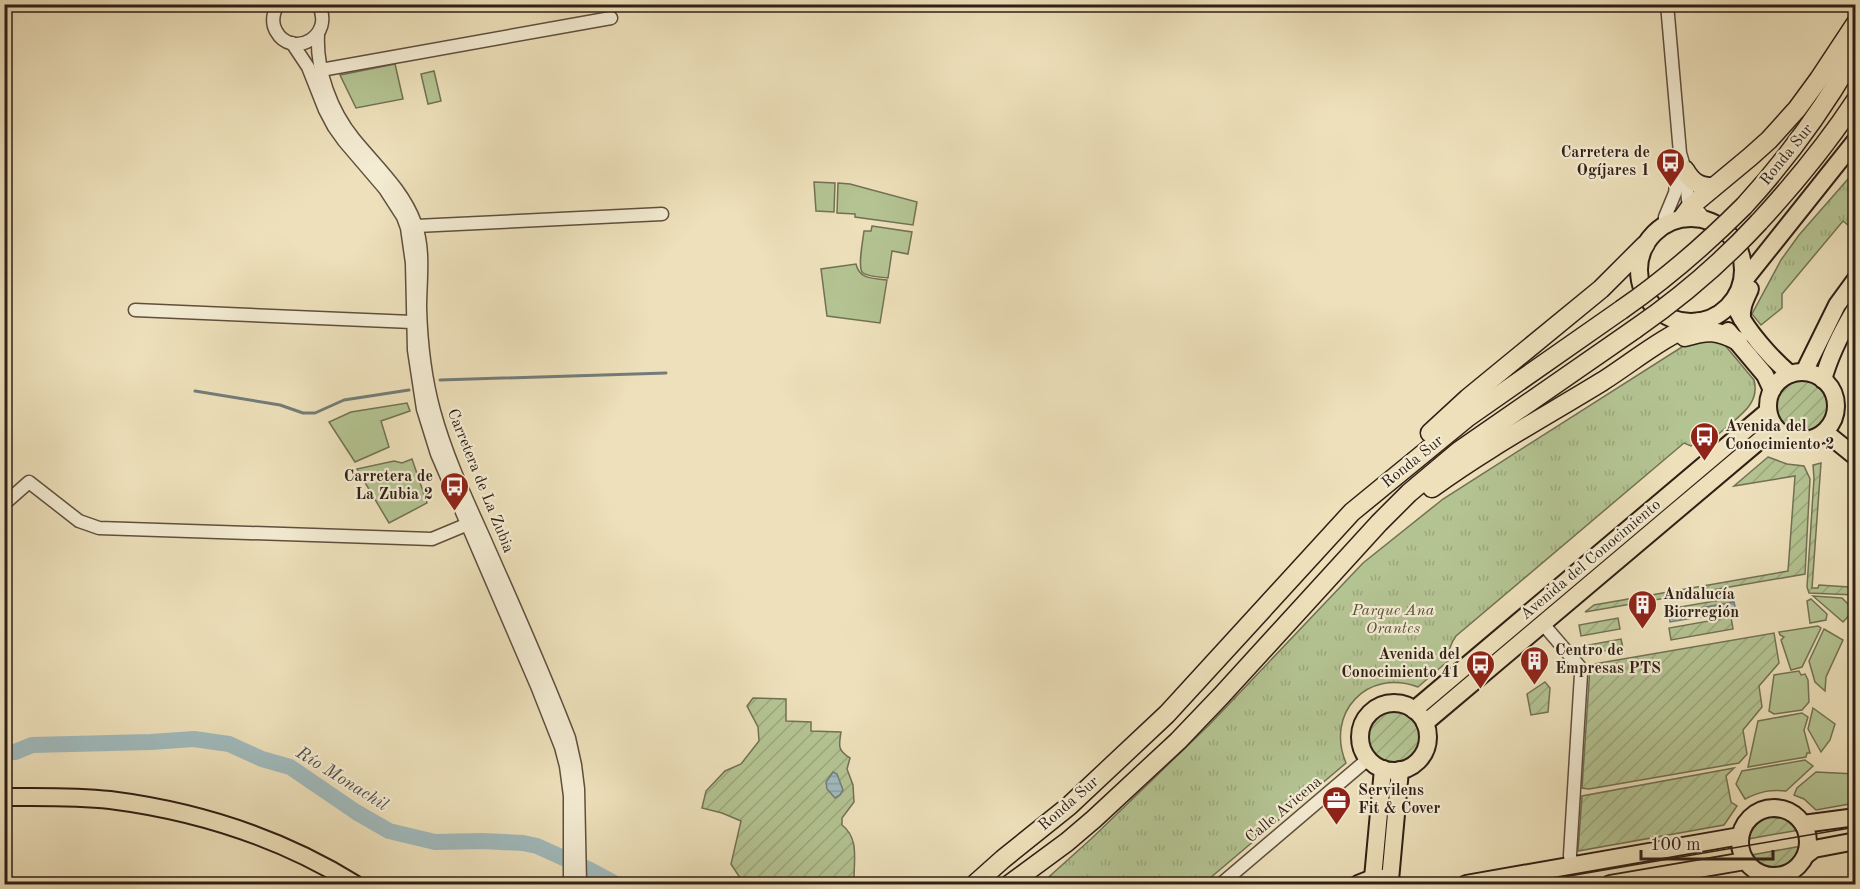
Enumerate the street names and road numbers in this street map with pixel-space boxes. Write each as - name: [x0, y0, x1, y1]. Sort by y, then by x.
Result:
- street label: Ronda Sur: [1758, 121, 1817, 189]
- street label: Carretera de La Zubia: [444, 407, 516, 555]
- street label: Ronda Sur: [1379, 432, 1447, 491]
- street label: Avenida del Conocimiento: [1518, 497, 1664, 623]
- street label: Ronda Sur: [1036, 773, 1102, 834]
- street label: Calle Avicena: [1243, 774, 1325, 846]

